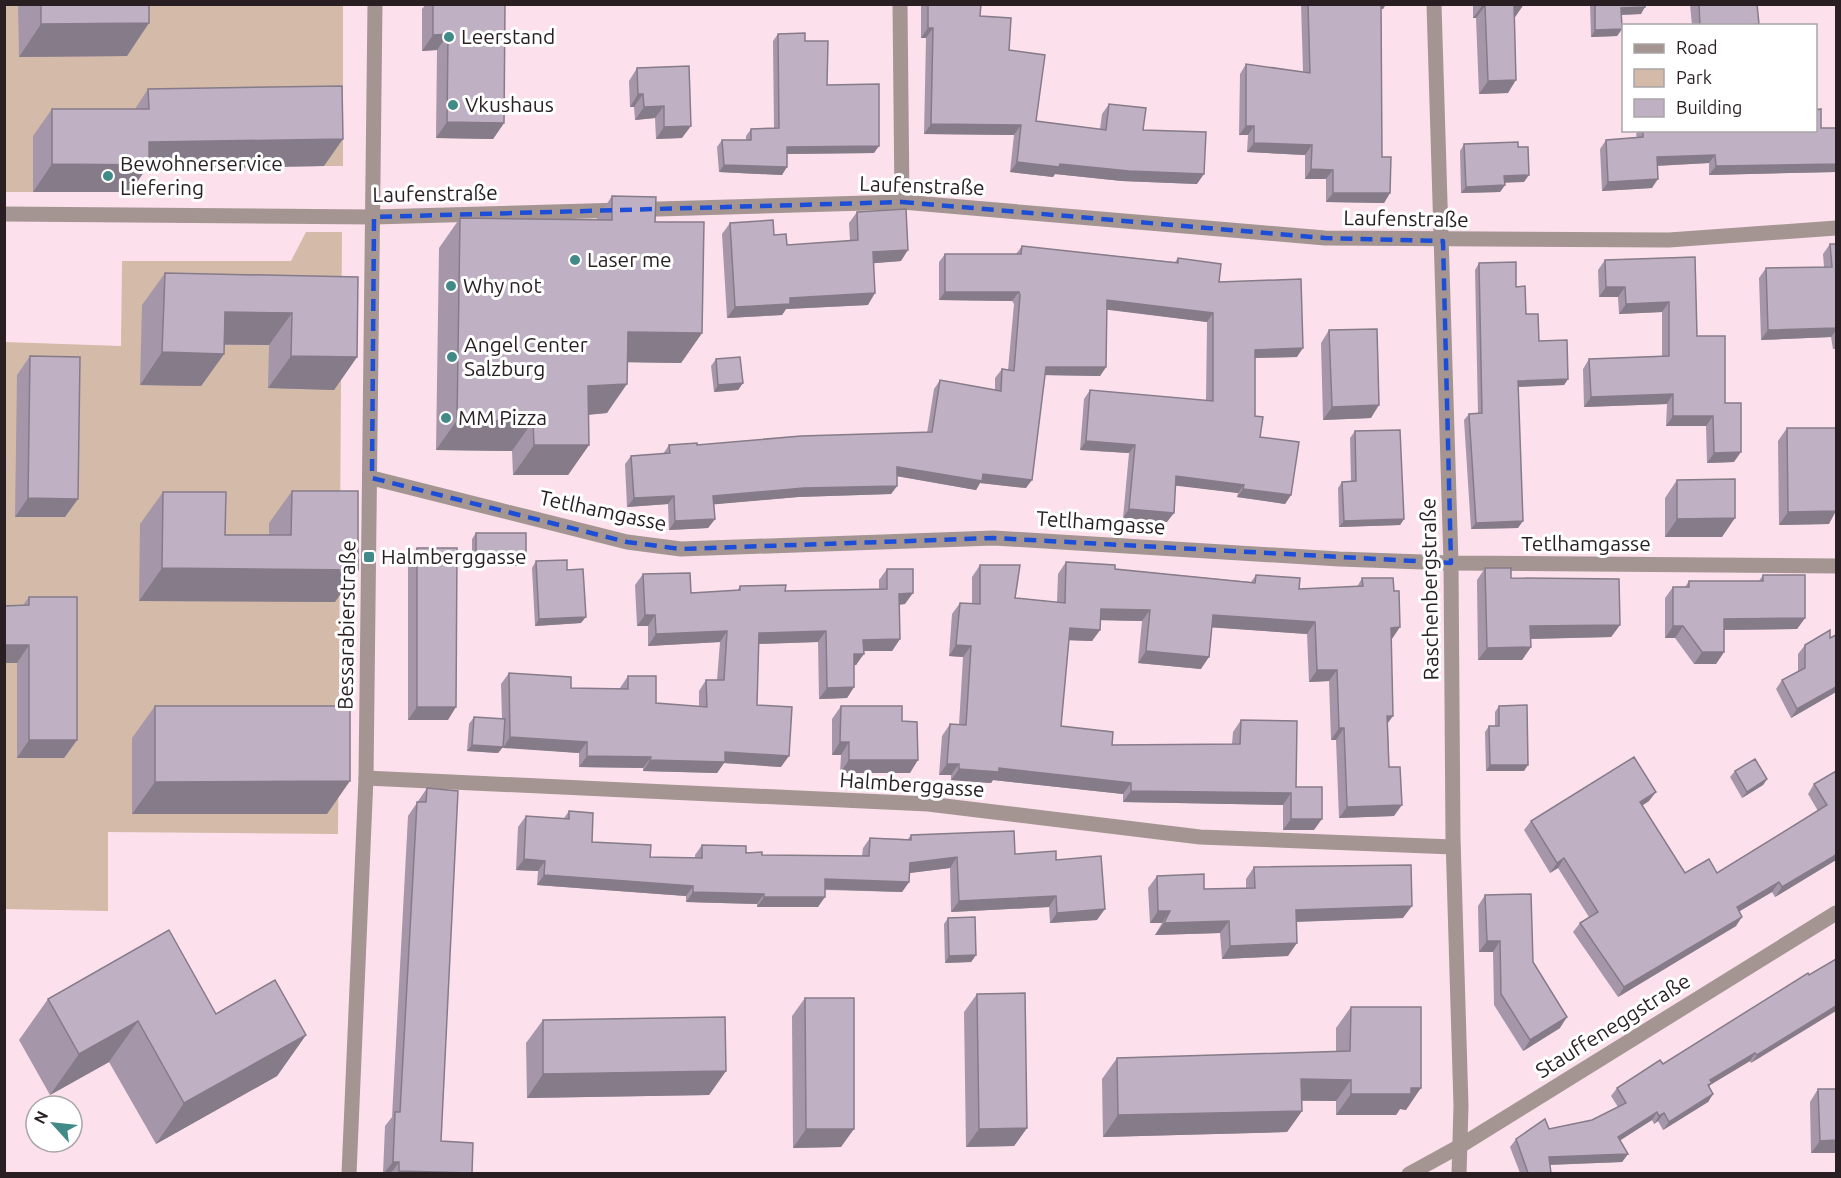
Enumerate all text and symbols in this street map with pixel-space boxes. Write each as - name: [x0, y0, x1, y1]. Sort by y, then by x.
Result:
- place label: Leerstand: [461, 24, 555, 48]
- legend: [1622, 24, 1817, 132]
- marker: Leerstand: [442, 30, 456, 44]
- text: Road: [1676, 37, 1718, 57]
- text: Park: [1676, 67, 1712, 87]
- place label: Vkushaus: [465, 92, 554, 116]
- text: Building: [1676, 97, 1742, 117]
- marker: Vkushaus: [446, 98, 460, 112]
- place label: Bewohnerservice Liefering: [120, 151, 283, 199]
- marker: Bewohnerservice Liefering: [101, 169, 115, 183]
- street label: Laufenstraße: [859, 171, 985, 199]
- street label: Laufenstraße: [372, 180, 498, 206]
- street label: Laufenstraße: [1343, 205, 1469, 231]
- place label: Laser me: [587, 247, 672, 271]
- marker: Laser me: [568, 253, 582, 267]
- place label: Why not: [463, 273, 542, 297]
- marker: Why not: [444, 279, 458, 293]
- place label: Angel Center Salzburg: [464, 332, 588, 380]
- marker: Angel Center Salzburg: [445, 350, 459, 364]
- place label: MM Pizza: [458, 405, 547, 429]
- marker: MM Pizza: [439, 411, 453, 425]
- street label: Tetlhamgasse: [537, 485, 669, 535]
- street label: Raschenbergstraße: [1415, 498, 1443, 680]
- street label: Tetlhamgasse: [1036, 506, 1167, 538]
- street label: Tetlhamgasse: [1521, 531, 1651, 555]
- street label: Bessarabierstraße: [333, 540, 359, 710]
- place label: Halmberggasse: [381, 544, 527, 568]
- marker: Halmberggasse: [362, 550, 376, 564]
- street label: Halmberggasse: [839, 767, 986, 801]
- street label: Stauffeneggstraße: [1531, 968, 1694, 1082]
- north arrow: [24, 1094, 84, 1154]
- text: N: [30, 1108, 51, 1127]

